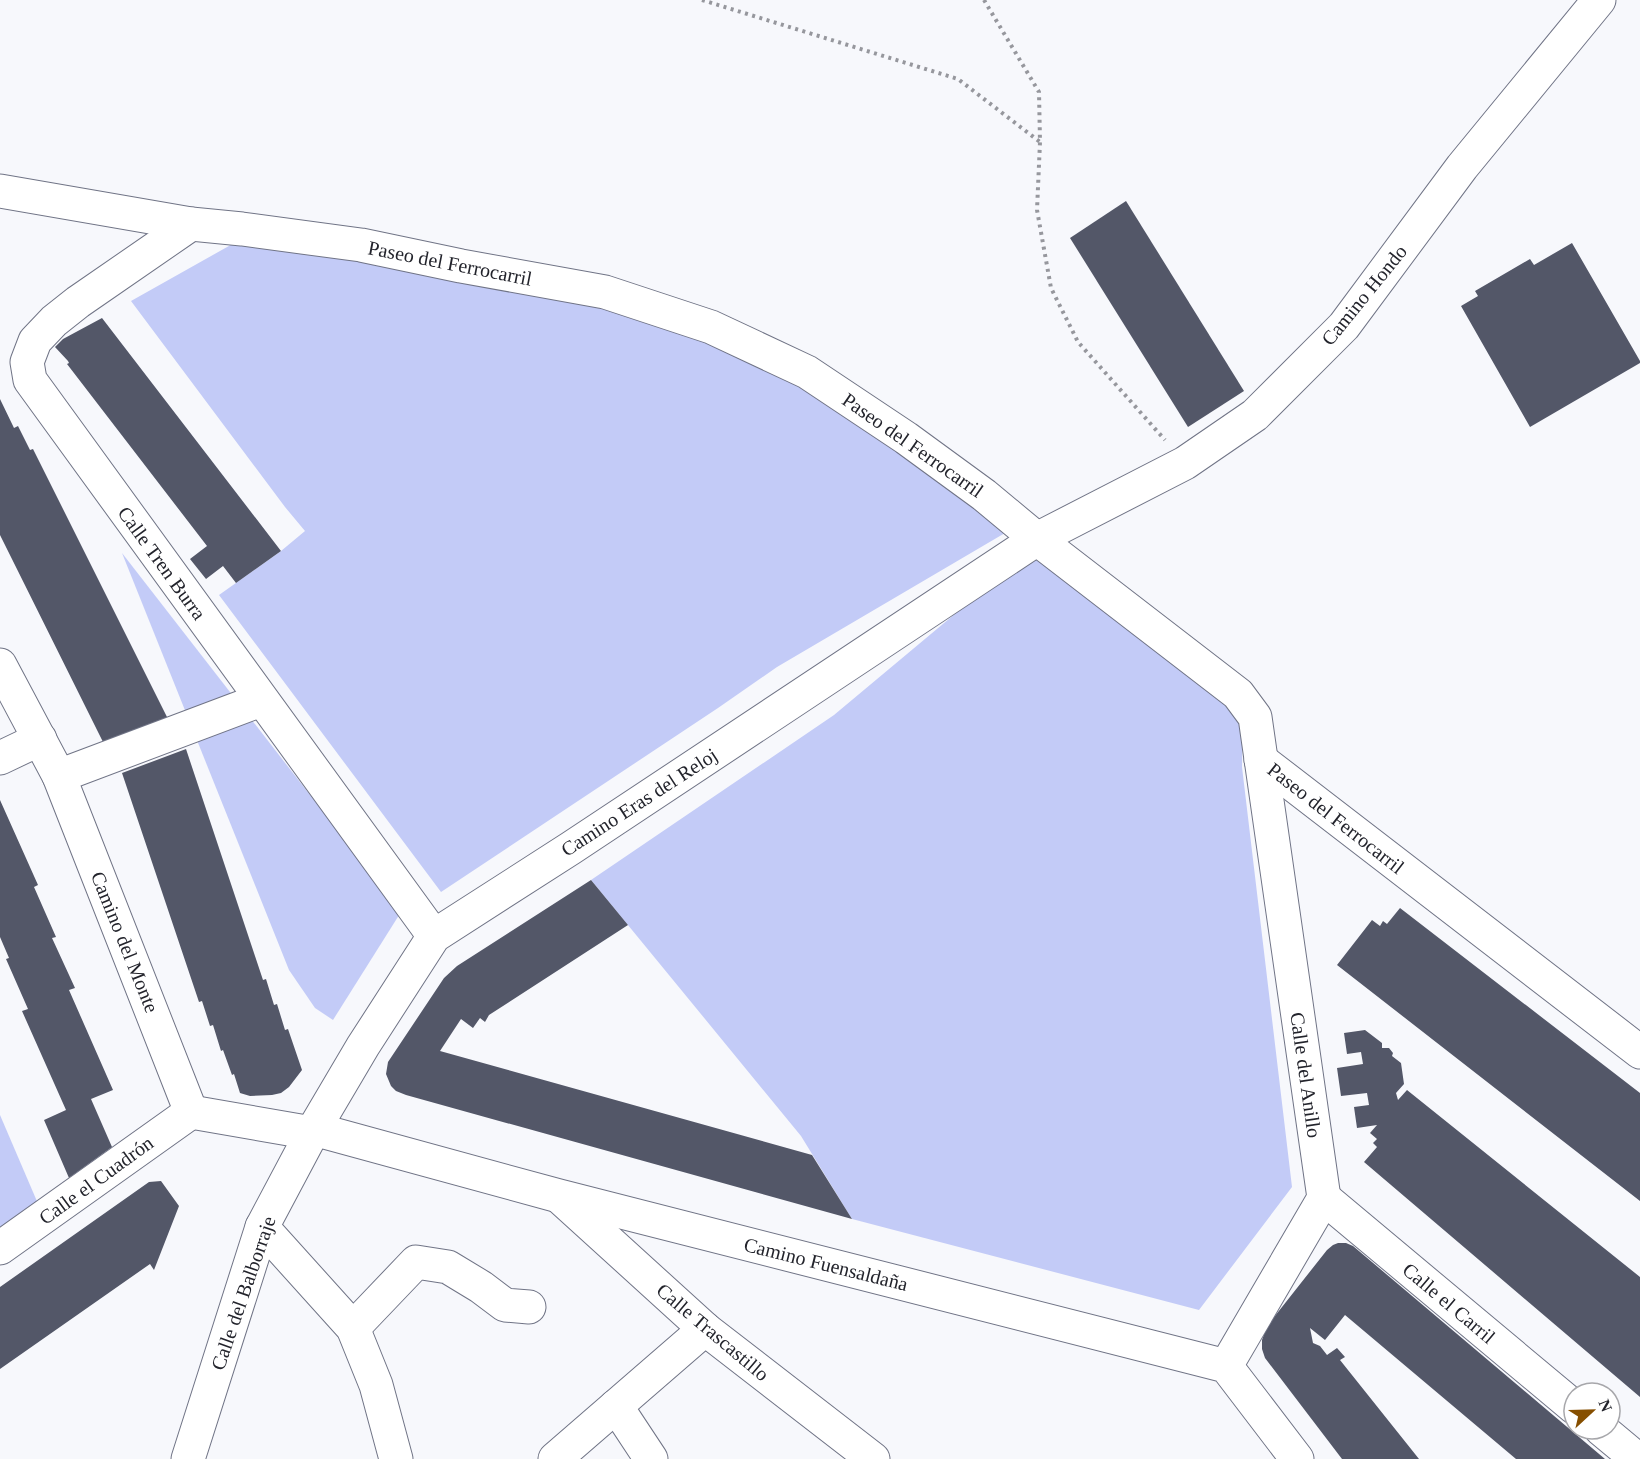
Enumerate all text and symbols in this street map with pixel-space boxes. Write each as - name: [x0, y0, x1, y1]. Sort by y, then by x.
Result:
- street label: Paseo del Ferrocarril: [366, 236, 534, 290]
- street label: Camino Hondo: [1317, 240, 1411, 350]
- street label: Paseo del Ferrocarril: [838, 388, 988, 502]
- street label: Calle Tren Burra: [114, 502, 210, 624]
- street label: Camino Eras del Reloj: [557, 743, 722, 862]
- street label: Paseo del Ferrocarril: [1264, 758, 1409, 878]
- street label: Camino del Monte: [87, 868, 163, 1016]
- street label: Calle del Anillo: [1286, 1011, 1326, 1139]
- street label: Calle el Cuadrón: [35, 1131, 157, 1229]
- street label: Calle del Balborraje: [206, 1213, 281, 1373]
- street label: Camino Fuensaldaña: [742, 1233, 910, 1295]
- street label: Calle el Carril: [1399, 1258, 1500, 1348]
- street label: Calle Trascastillo: [653, 1279, 773, 1385]
- north arrow: [1562, 1381, 1622, 1441]
- text: N: [1595, 1397, 1616, 1415]

